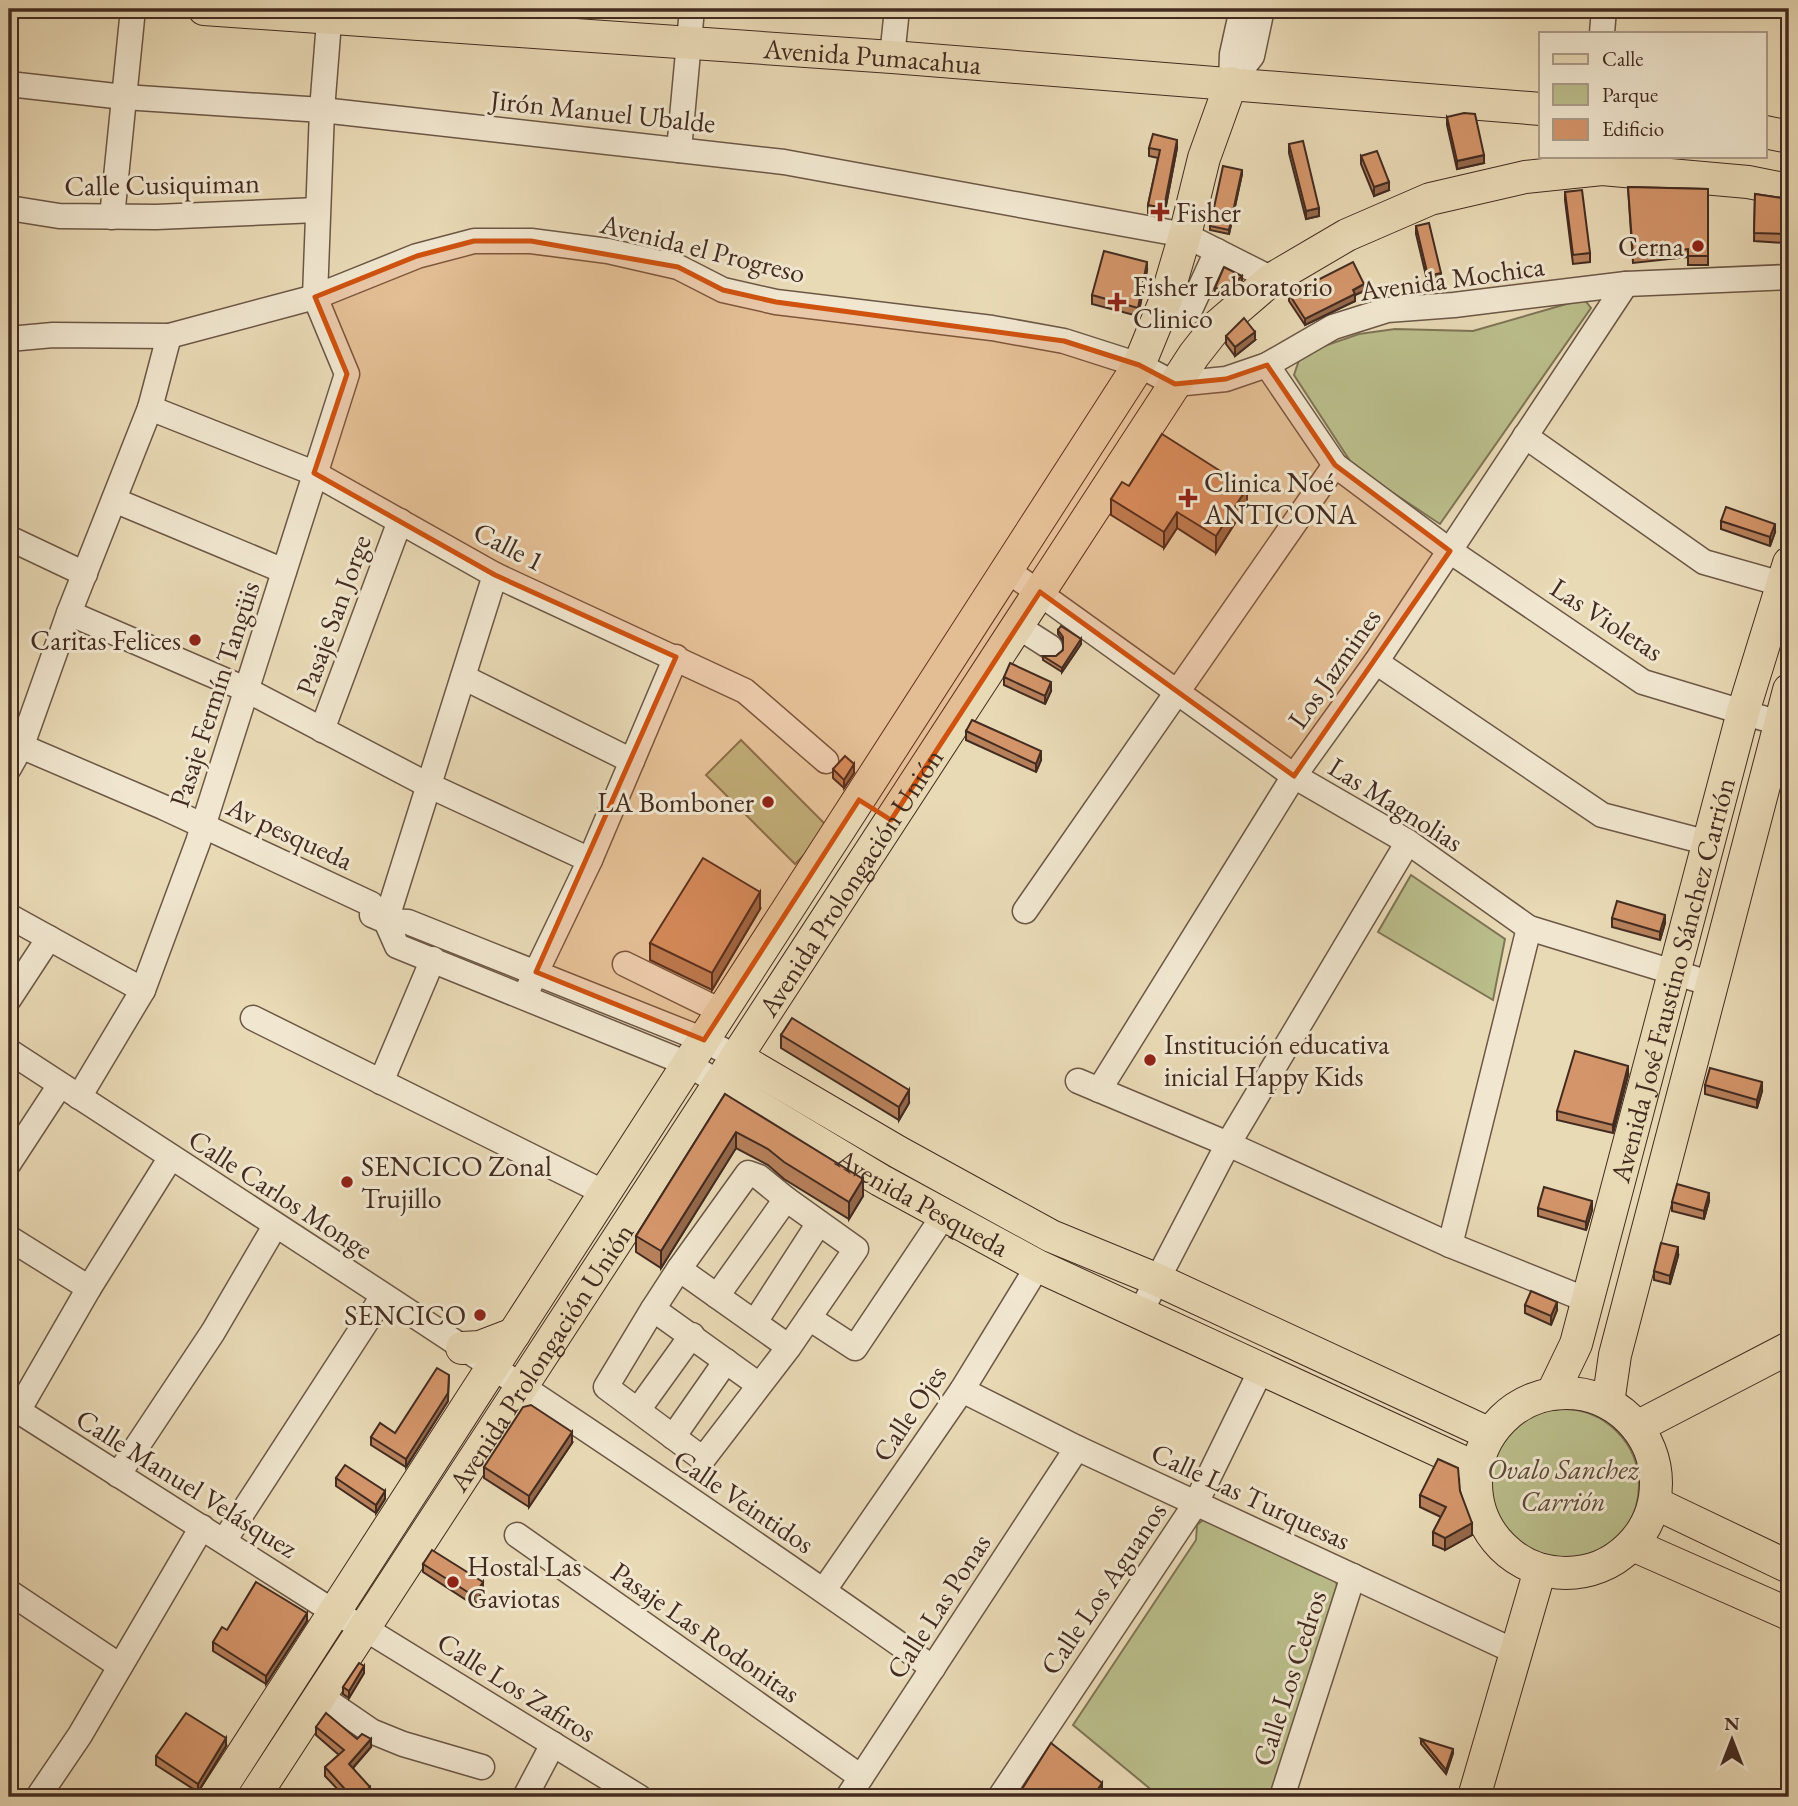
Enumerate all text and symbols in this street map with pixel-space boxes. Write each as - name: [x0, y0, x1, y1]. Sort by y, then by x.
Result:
- street label: Avenida Pumacahua: [761, 30, 983, 82]
- legend: [1539, 32, 1766, 158]
- text: Calle: [1602, 45, 1644, 72]
- street label: Jirón Manuel Ubalde: [487, 81, 717, 141]
- text: Parque: [1602, 81, 1658, 108]
- text: Edificio: [1602, 115, 1664, 142]
- street label: Calle Cusiquiman: [64, 164, 260, 204]
- place label: Fisher: [1176, 194, 1242, 230]
- marker: Fisher: [1150, 202, 1170, 222]
- street label: Avenida el Progreso: [596, 205, 809, 291]
- place label: Cerna: [1618, 228, 1685, 264]
- marker: Cerna: [1690, 238, 1706, 254]
- street label: Avenida Mochica: [1356, 247, 1547, 309]
- place label: Fisher Laboratorio Clinico: [1133, 268, 1333, 336]
- marker: Fisher Laboratorio Clinico: [1107, 292, 1127, 312]
- place label: Clinica Noé ANTICONA: [1203, 464, 1357, 532]
- marker: Clinica Noé ANTICONA: [1178, 488, 1198, 508]
- street label: Calle 1: [468, 513, 550, 579]
- street label: Pasaje San Jorge: [287, 530, 379, 700]
- street label: Las Violetas: [1544, 569, 1670, 669]
- street label: Pasaje Fermín Tangüis: [161, 576, 267, 812]
- street label: Los Jazmines: [1279, 601, 1389, 735]
- place label: Caritas Felices: [30, 622, 181, 658]
- marker: Caritas Felices: [187, 632, 203, 648]
- street label: Avenida Prolongación Unión: [749, 741, 951, 1024]
- street label: Las Magnolias: [1322, 748, 1470, 860]
- street label: Avenida José Faustino Sánchez Carrión: [1601, 773, 1743, 1187]
- place label: LA Bomboner: [597, 784, 755, 820]
- street label: Av pesqueda: [220, 788, 360, 878]
- marker: LA Bomboner: [760, 794, 776, 810]
- place label: Institución educativa inicial Happy Kids: [1164, 1026, 1390, 1094]
- marker: Institución educativa inicial Happy Kids: [1142, 1052, 1158, 1068]
- street label: Calle Carlos Monge: [182, 1121, 380, 1267]
- street label: Avenida Pesqueda: [829, 1139, 1016, 1265]
- place label: SENCICO Zonal Trujillo: [361, 1148, 552, 1216]
- marker: SENCICO Zonal Trujillo: [339, 1174, 355, 1190]
- street label: Avenida Prolongación Unión: [440, 1216, 641, 1499]
- place label: SENCICO: [344, 1297, 466, 1333]
- marker: SENCICO: [472, 1307, 488, 1323]
- street label: Calle Ojes: [864, 1358, 954, 1468]
- street label: Calle Manuel Velásquez: [70, 1400, 305, 1566]
- street label: Calle Las Turquesas: [1146, 1434, 1356, 1558]
- street label: Calle Veintidos: [667, 1441, 821, 1561]
- park label: Ovalo Sanchez Carrión: [1487, 1451, 1640, 1519]
- street label: Calle Los Aguanos: [1032, 1495, 1174, 1681]
- street label: Calle Las Ponas: [878, 1527, 998, 1685]
- place label: Hostal Las Gaviotas: [467, 1548, 581, 1616]
- street label: Pasaje Las Rodonitas: [604, 1553, 808, 1711]
- marker: Hostal Las Gaviotas: [445, 1574, 461, 1590]
- street label: Calle Los Cedros: [1244, 1585, 1334, 1771]
- street label: Calle Los Zafiros: [431, 1624, 603, 1750]
- north arrow: [1696, 1704, 1766, 1774]
- text: N: [1724, 1711, 1740, 1736]

